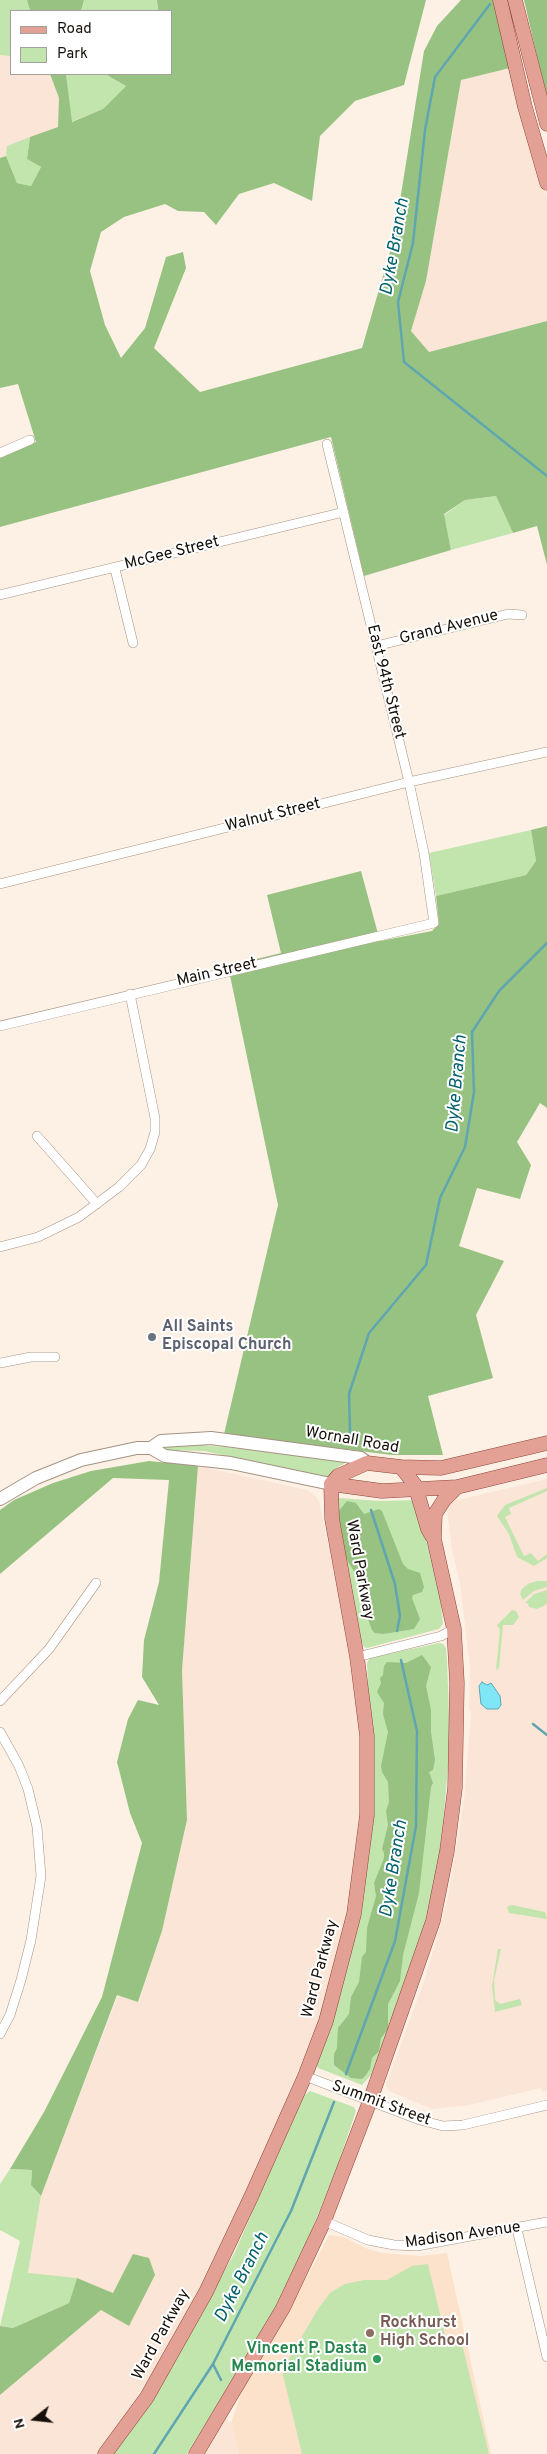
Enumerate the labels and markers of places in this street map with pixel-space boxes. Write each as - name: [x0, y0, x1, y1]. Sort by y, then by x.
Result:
- place label: All Saints Episcopal Church: [162, 1318, 291, 1356]
- marker: All Saints Episcopal Church: [146, 1331, 158, 1343]
- place label: Rockhurst High School: [380, 2314, 469, 2352]
- marker: Rockhurst High School: [364, 2327, 376, 2339]
- place label: Vincent P. Dasta Memorial Stadium: [231, 2340, 367, 2378]
- marker: Vincent P. Dasta Memorial Stadium: [371, 2353, 383, 2365]

